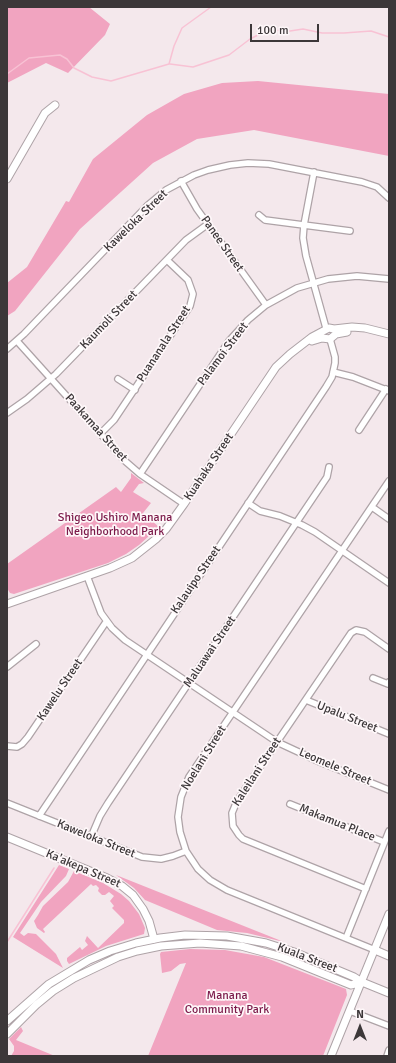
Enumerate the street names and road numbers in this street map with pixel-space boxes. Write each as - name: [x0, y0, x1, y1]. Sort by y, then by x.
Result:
- street label: Kaweloka Street: [101, 187, 171, 255]
- street label: Panee Street: [197, 213, 247, 275]
- street label: Kaumoli Street: [77, 288, 141, 352]
- street label: Puananala Street: [134, 303, 194, 385]
- street label: Palamoi Street: [195, 320, 251, 388]
- street label: Paakamaa Street: [62, 391, 130, 465]
- street label: Kuahaka Street: [181, 431, 237, 503]
- street label: Kalauipo Street: [168, 543, 224, 617]
- street label: Maluawai Street: [181, 613, 239, 691]
- street label: Kawelu Street: [34, 656, 86, 724]
- street label: Upalu Street: [314, 698, 380, 736]
- street label: Noelani Street: [178, 723, 230, 793]
- street label: Kaleilani Street: [229, 735, 285, 809]
- street label: Leomele Street: [297, 745, 373, 789]
- street label: Makamua Place: [297, 801, 377, 845]
- street label: Kaweloka Street: [55, 817, 137, 861]
- street label: Ka'akepa Street: [43, 847, 123, 891]
- street label: Kuala Street: [275, 940, 339, 976]

